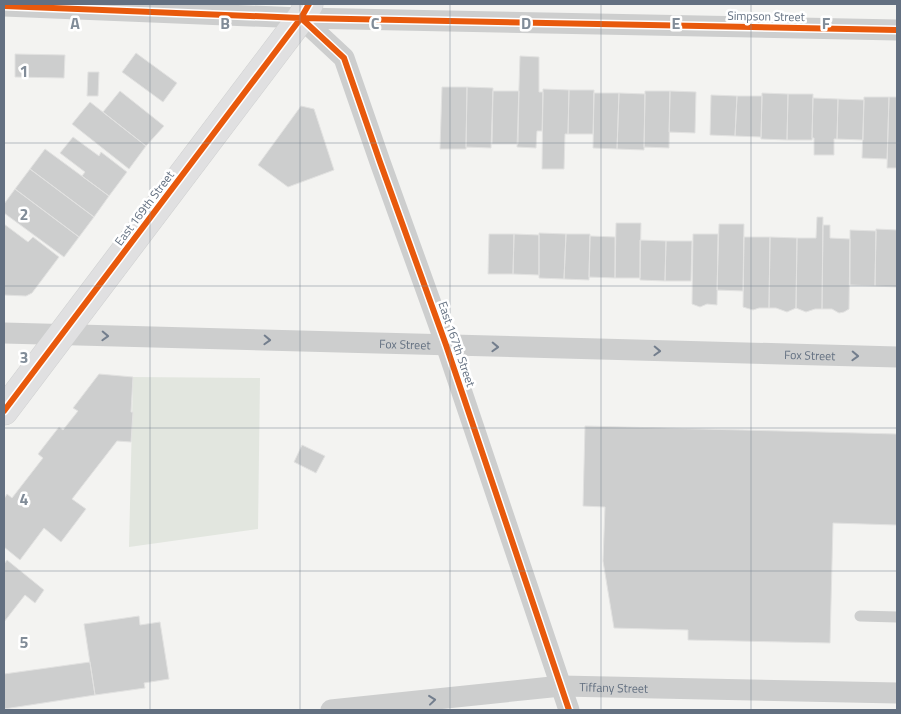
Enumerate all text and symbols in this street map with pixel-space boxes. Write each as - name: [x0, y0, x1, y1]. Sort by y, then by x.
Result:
- street label: Simpson Street: [727, 6, 806, 26]
- text: A: [70, 11, 80, 35]
- text: B: [220, 11, 230, 35]
- text: C: [371, 11, 380, 35]
- text: D: [521, 11, 531, 35]
- text: E: [672, 11, 681, 35]
- text: F: [822, 11, 831, 35]
- text: 1: [20, 59, 28, 83]
- street label: East 169th Street: [109, 166, 179, 249]
- text: 2: [20, 202, 28, 226]
- street label: East 167th Street: [433, 299, 481, 390]
- one-way arrow: [102, 331, 109, 341]
- street label: Fox Street: [379, 334, 432, 354]
- one-way arrow: [264, 335, 272, 346]
- one-way arrow: [491, 341, 499, 352]
- street label: Fox Street: [784, 344, 836, 365]
- text: 3: [20, 345, 28, 369]
- one-way arrow: [654, 346, 661, 356]
- one-way arrow: [851, 351, 859, 361]
- text: 4: [20, 487, 29, 511]
- text: 5: [20, 630, 29, 654]
- street label: Tiffany Street: [579, 677, 649, 697]
- one-way arrow: [428, 695, 436, 706]

